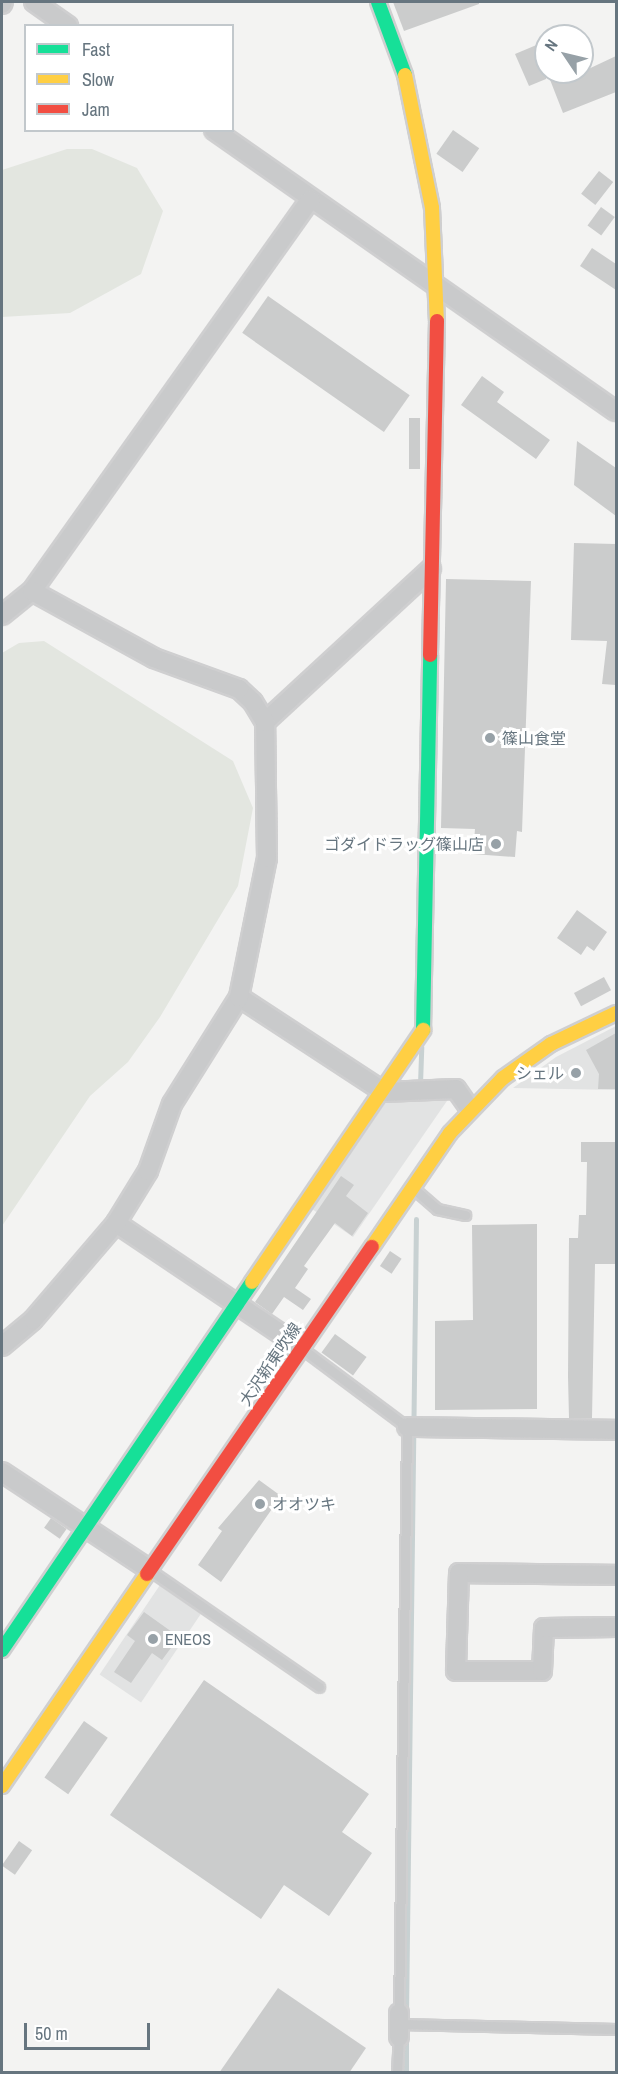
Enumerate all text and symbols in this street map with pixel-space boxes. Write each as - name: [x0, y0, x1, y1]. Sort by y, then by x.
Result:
- legend: [24, 24, 234, 132]
- north arrow: [534, 24, 594, 84]
- text: N: [539, 35, 563, 55]
- text: Fast: [82, 37, 110, 62]
- text: Slow: [82, 67, 114, 92]
- text: Jam: [82, 97, 110, 122]
- place label: 篠山食堂: [502, 728, 566, 748]
- marker: 篠山食堂: [483, 731, 497, 745]
- place label: ゴダイドラッグ篠山店: [324, 834, 484, 854]
- marker: ゴダイドラッグ篠山店: [489, 837, 503, 851]
- place label: シェル: [516, 1063, 564, 1083]
- marker: シェル: [569, 1066, 583, 1080]
- street label: 大沢新東吹線: [235, 1319, 305, 1409]
- place label: オオツキ: [272, 1494, 336, 1514]
- marker: オオツキ: [253, 1497, 267, 1511]
- place label: ENEOS: [165, 1629, 211, 1649]
- marker: ENEOS: [146, 1632, 160, 1646]
- scale bar: [27, 2011, 153, 2049]
- text: 50 m: [35, 2021, 68, 2046]

